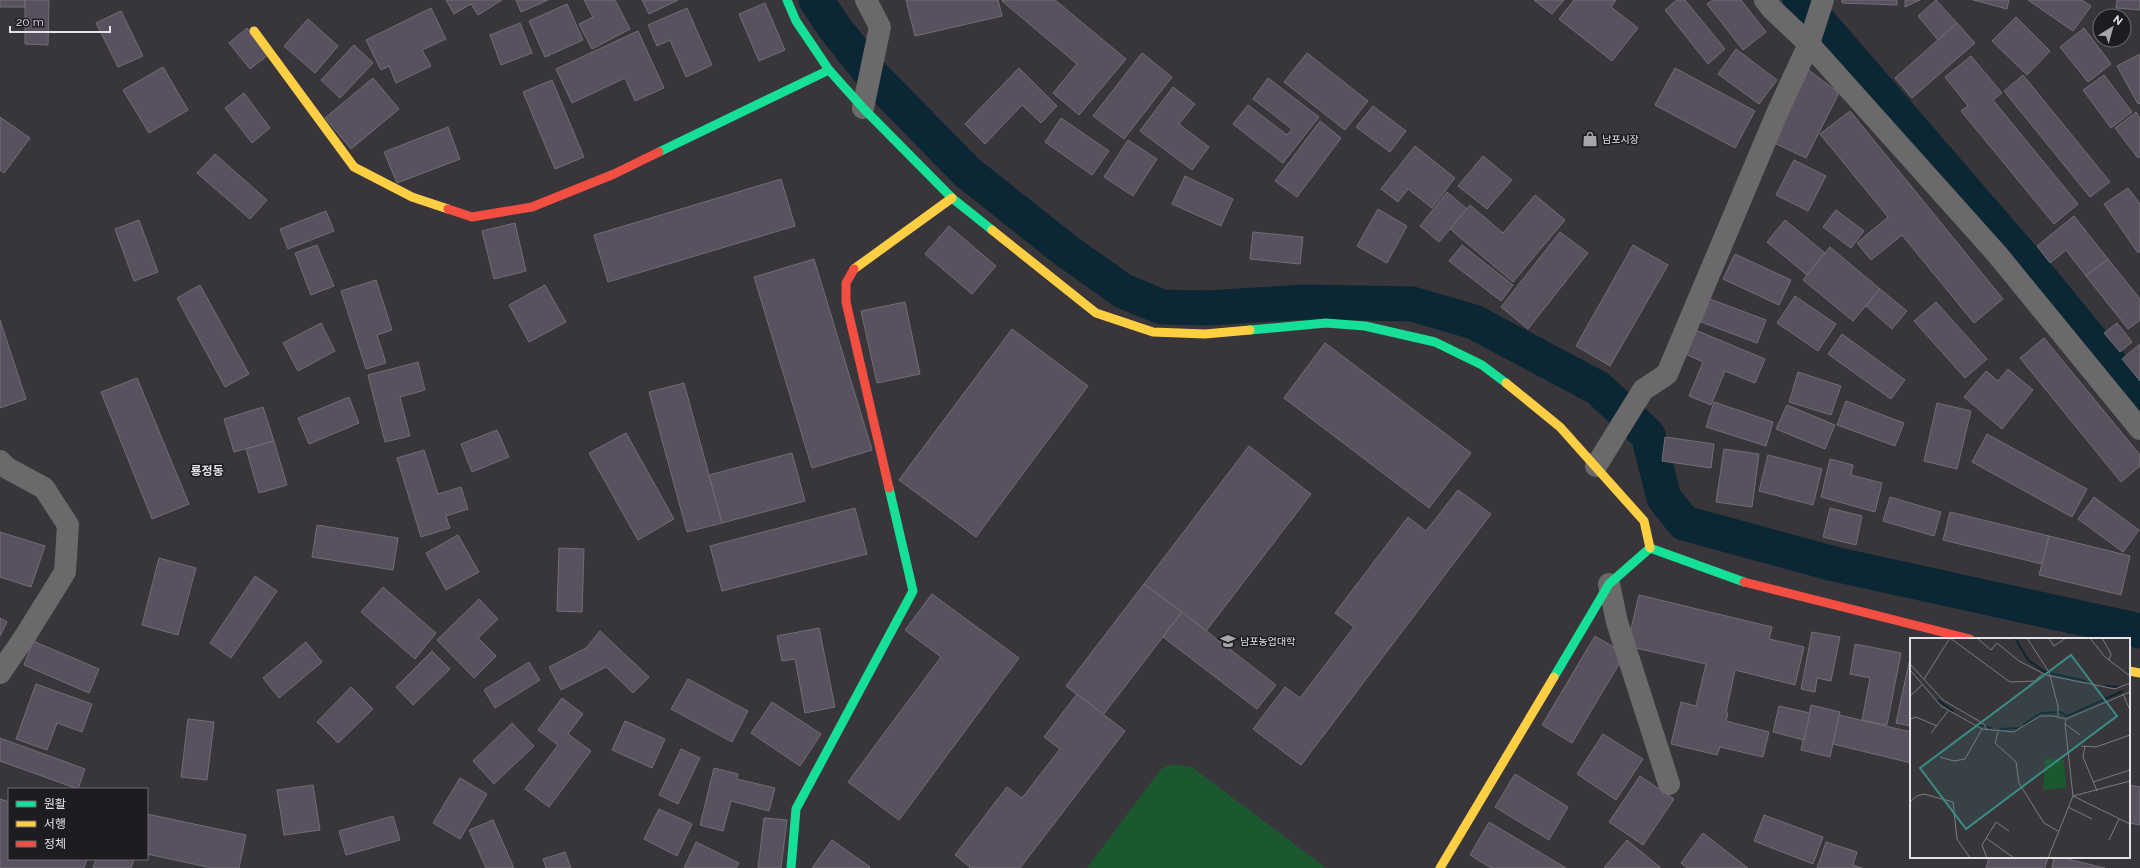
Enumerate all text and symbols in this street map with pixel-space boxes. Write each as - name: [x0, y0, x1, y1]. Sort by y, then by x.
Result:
- scale bar: [10, 8, 110, 34]
- north arrow: [2092, 8, 2132, 48]
- text: N: [2110, 13, 2125, 28]
- text: 20 m: [16, 15, 44, 29]
- shop icon: 남포시장: [1581, 130, 1599, 148]
- place label: 남포시장: [1602, 134, 1639, 145]
- district label: 룡정동: [190, 464, 224, 478]
- school or university icon: 남포농업대학: [1219, 632, 1237, 650]
- place label: 남포농업대학: [1240, 636, 1296, 647]
- inset map: [1910, 638, 2130, 858]
- legend: [8, 788, 148, 860]
- text: 원활: [44, 797, 66, 811]
- text: 서행: [44, 817, 66, 831]
- text: 정체: [44, 837, 66, 851]

